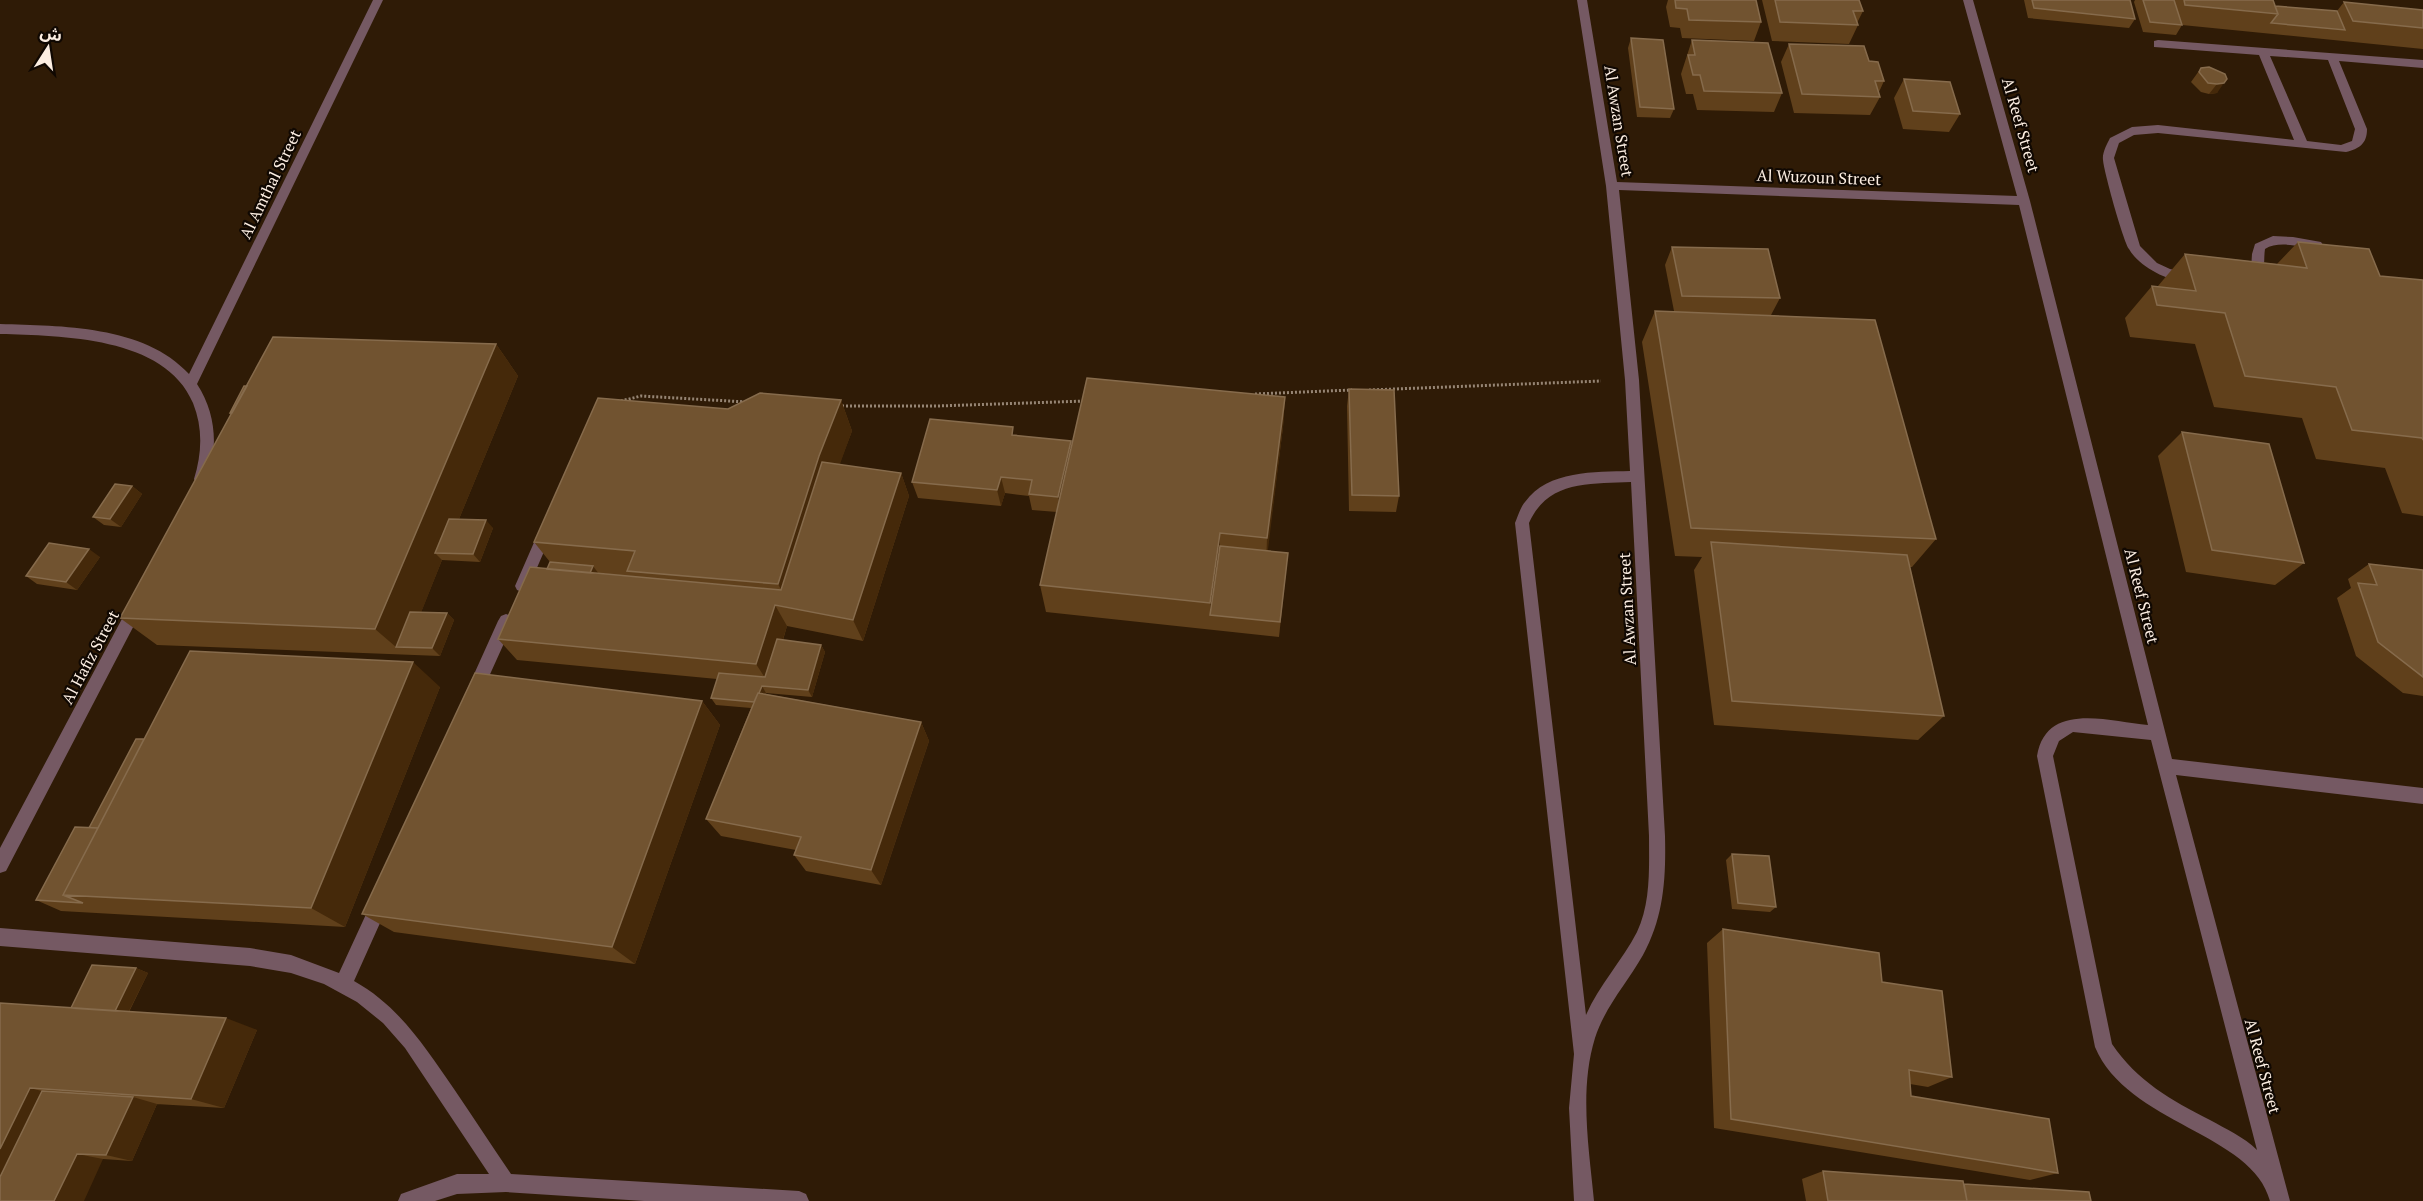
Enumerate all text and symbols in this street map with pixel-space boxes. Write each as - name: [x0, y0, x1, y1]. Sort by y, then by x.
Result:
- north arrow: [18, 18, 78, 78]
- text: ش: [38, 20, 64, 46]
- street label: Al Awzan Street: [1599, 64, 1639, 178]
- street label: Al Reef Street: [1997, 75, 2045, 175]
- street label: Al Amthal Street: [234, 126, 306, 242]
- street label: Al Wuzoun Street: [1756, 164, 1882, 190]
- street label: Al Reef Street: [2120, 546, 2165, 646]
- street label: Al Awzan Street: [1613, 552, 1641, 666]
- street label: Al Hafiz Street: [56, 606, 124, 708]
- street label: Al Reef Street: [2240, 1016, 2286, 1116]

